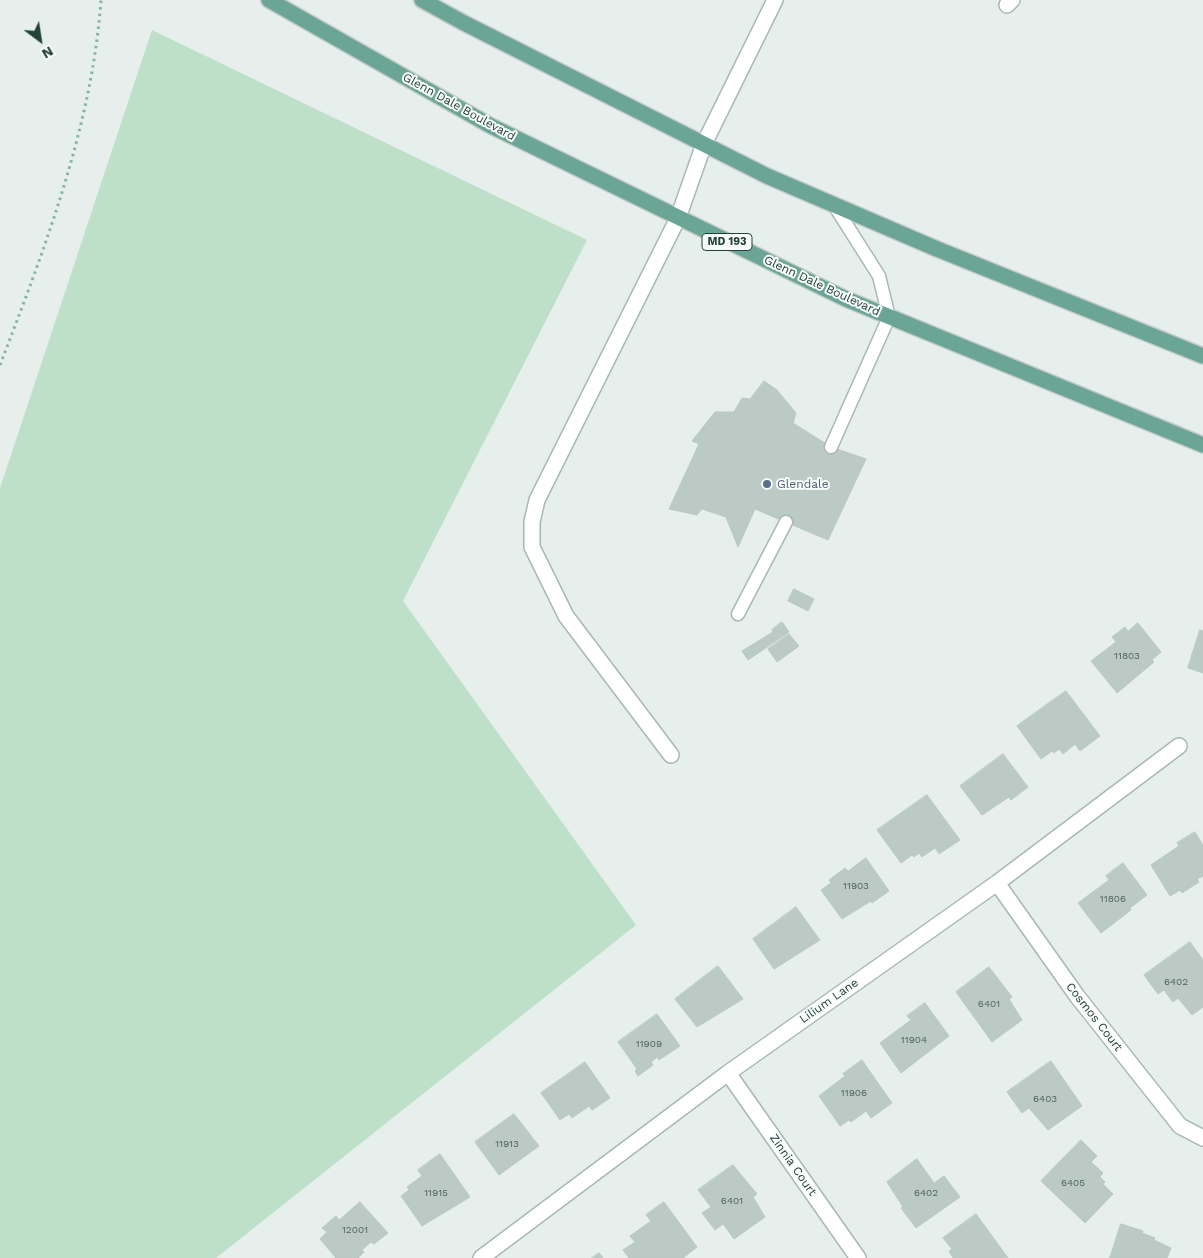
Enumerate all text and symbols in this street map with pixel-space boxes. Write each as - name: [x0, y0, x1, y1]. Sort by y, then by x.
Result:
- north arrow: [15, 15, 65, 65]
- text: N: [39, 43, 56, 62]
- street label: Glenn Dale Boulevard: [400, 70, 518, 144]
- road number: MD 193: [702, 233, 752, 250]
- street label: Glenn Dale Boulevard: [762, 253, 882, 319]
- place label: Glendale: [777, 477, 829, 491]
- marker: Glendale: [761, 478, 773, 490]
- house number: 11803: [1114, 650, 1140, 662]
- house number: 11903: [843, 880, 869, 892]
- house number: 11806: [1100, 893, 1126, 905]
- street label: Lilium Lane: [797, 975, 861, 1027]
- house number: 6402: [1164, 976, 1188, 988]
- street label: Cosmos Court: [1063, 980, 1125, 1054]
- house number: 6401: [978, 998, 1000, 1010]
- house number: 11904: [901, 1034, 927, 1046]
- house number: 11909: [636, 1038, 662, 1050]
- house number: 11906: [841, 1087, 867, 1099]
- house number: 6403: [1033, 1093, 1057, 1105]
- street label: Zinnia Court: [766, 1131, 820, 1199]
- house number: 11913: [495, 1138, 519, 1150]
- house number: 6405: [1061, 1177, 1085, 1189]
- house number: 11915: [424, 1187, 448, 1199]
- house number: 6402: [914, 1187, 938, 1199]
- house number: 6401: [721, 1195, 743, 1207]
- house number: 12001: [342, 1224, 368, 1236]

